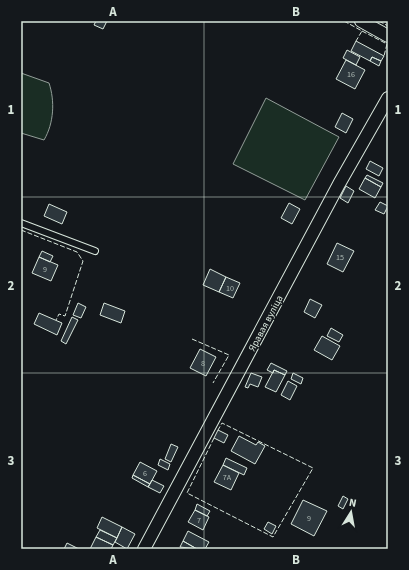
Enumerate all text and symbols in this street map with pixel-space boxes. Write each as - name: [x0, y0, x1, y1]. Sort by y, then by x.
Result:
- text: A: [108, 3, 117, 21]
- text: B: [292, 3, 300, 21]
- house number: 16: [347, 69, 355, 80]
- text: 1: [8, 101, 15, 119]
- text: 1: [395, 101, 402, 119]
- house number: 15: [336, 252, 344, 263]
- house number: 9: [43, 264, 47, 275]
- text: 2: [8, 277, 15, 295]
- text: 2: [395, 277, 402, 295]
- house number: 10: [226, 283, 234, 294]
- street label: Яравая вуліца: [245, 293, 287, 354]
- house number: 8: [201, 358, 205, 369]
- text: 3: [8, 452, 15, 470]
- text: 3: [395, 452, 402, 470]
- house number: 6: [143, 468, 147, 479]
- house number: 7А: [223, 472, 232, 483]
- north arrow: [331, 492, 371, 532]
- text: N: [348, 495, 358, 511]
- house number: 9: [307, 513, 311, 524]
- house number: 7: [197, 515, 201, 526]
- text: A: [108, 551, 117, 569]
- text: B: [292, 551, 300, 569]

